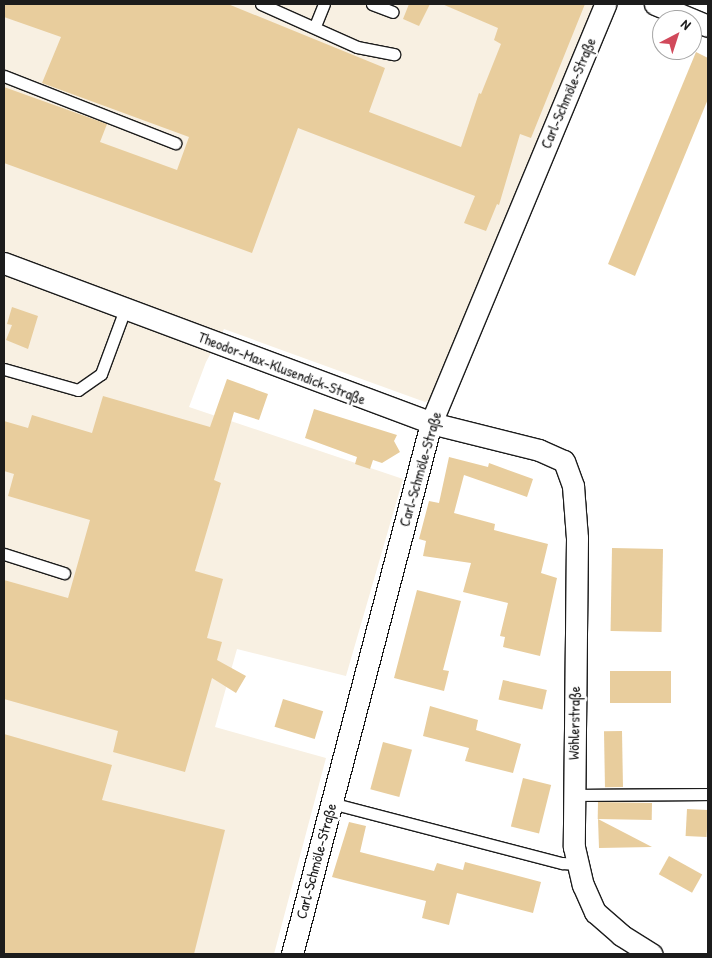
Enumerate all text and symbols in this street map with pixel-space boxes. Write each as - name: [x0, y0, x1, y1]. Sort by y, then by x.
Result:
- north arrow: [652, 10, 702, 60]
- text: N: [677, 14, 695, 34]
- street label: Carl-Schmöle-Straße: [537, 35, 599, 151]
- street label: Theodor-Max-Klusendick-Straße: [196, 328, 368, 408]
- street label: Carl-Schmöle-Straße: [395, 409, 445, 529]
- street label: Wöhlerstraße: [564, 686, 584, 760]
- street label: Carl-Schmöle-Straße: [292, 801, 340, 921]

